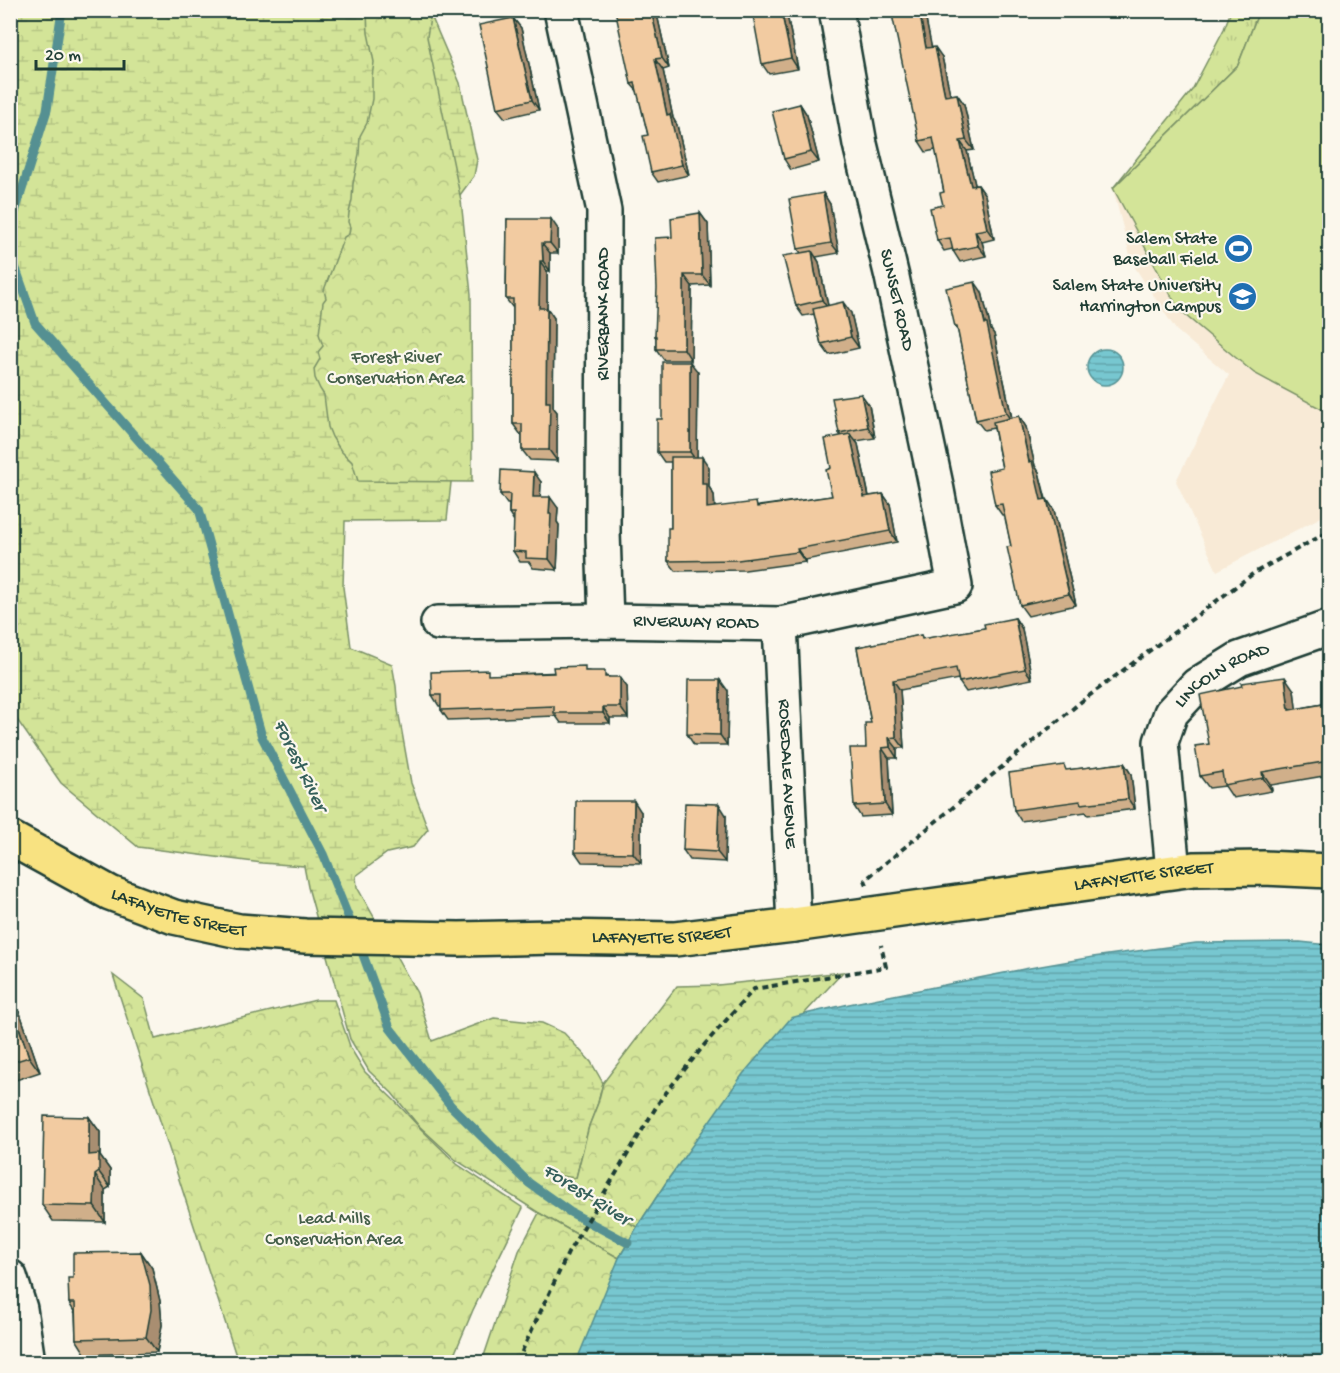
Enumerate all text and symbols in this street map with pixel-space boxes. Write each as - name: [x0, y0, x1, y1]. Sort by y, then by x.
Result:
- scale bar: [36, 33, 124, 71]
- text: 20 m: [45, 46, 81, 67]
- place label: Salem State Baseball Field: [1112, 229, 1218, 271]
- sports icon: Salem State Baseball Field: [1222, 233, 1254, 265]
- street label: RIVERBANK ROAD: [594, 247, 615, 380]
- street label: SUNSET ROAD: [874, 247, 918, 353]
- place label: Salem State University Harrington Campus: [1053, 276, 1222, 318]
- school or university icon: Salem State University Harrington Campus: [1226, 280, 1258, 312]
- park label: Forest River Conservation Area: [327, 348, 466, 390]
- street label: RIVERWAY ROAD: [633, 611, 759, 634]
- street label: LINCOLN ROAD: [1170, 639, 1272, 712]
- street label: ROSEDALE AVENUE: [773, 699, 801, 850]
- water label: Forest River: [267, 716, 333, 819]
- street label: LAFAYETTE STREET: [1073, 858, 1214, 896]
- street label: LAFAYETTE STREET: [108, 884, 248, 942]
- street label: LAFAYETTE STREET: [592, 922, 734, 950]
- water label: Forest River: [538, 1160, 638, 1234]
- park label: Lead Mills Conservation Area: [265, 1209, 404, 1251]

